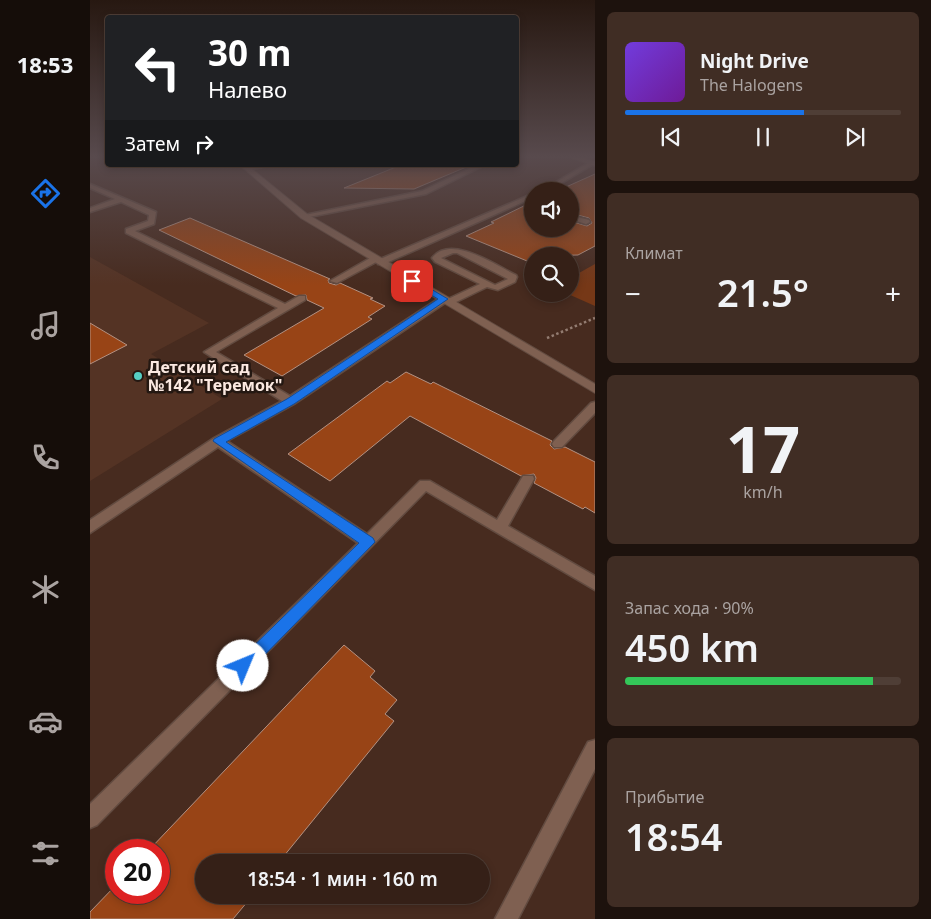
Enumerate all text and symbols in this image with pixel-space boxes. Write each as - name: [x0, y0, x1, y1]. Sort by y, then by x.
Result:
- text: 30 m: [208, 29, 291, 76]
- icon: left: [125, 35, 190, 100]
- text: Night Drive: [700, 48, 809, 74]
- text: 18:53: [17, 49, 73, 79]
- text: Налево: [208, 74, 287, 104]
- text: The Halogens: [700, 74, 803, 96]
- icon: previous: [657, 123, 685, 151]
- icon: pause: [749, 123, 777, 151]
- icon: next: [841, 123, 869, 151]
- icon: right: [190, 130, 218, 158]
- text: Затем: [125, 131, 180, 157]
- icon: directions: [28, 176, 63, 211]
- map controls: [524, 182, 579, 302]
- button: sound: [524, 182, 579, 237]
- text: Климат: [625, 242, 683, 264]
- button: search: [524, 247, 579, 302]
- pin: [391, 260, 433, 302]
- text: 21.5°: [717, 266, 809, 318]
- icon: arrive: [398, 267, 426, 295]
- text: −: [625, 274, 641, 312]
- text: +: [885, 274, 901, 312]
- icon: music: [28, 308, 63, 343]
- place label: Детский сад №142 "Теремок": [148, 356, 282, 396]
- marker: Детский сад №142 "Теремок": [132, 370, 144, 382]
- text: 17: [726, 404, 800, 492]
- icon: phone: [28, 440, 63, 475]
- text: km/h: [743, 481, 783, 503]
- icon: climate: [28, 572, 63, 607]
- text: Запас хода · 90%: [625, 597, 754, 619]
- text: 450 km: [625, 621, 759, 673]
- position arrow: [216, 639, 268, 691]
- icon: car: [28, 704, 63, 739]
- text: Прибытие: [625, 786, 704, 808]
- text: 18:54: [625, 810, 722, 862]
- icon: filters: [28, 836, 63, 871]
- speed limit sign: 20: [105, 839, 170, 904]
- text: 18:54 · 1 мин · 160 m: [247, 866, 438, 892]

